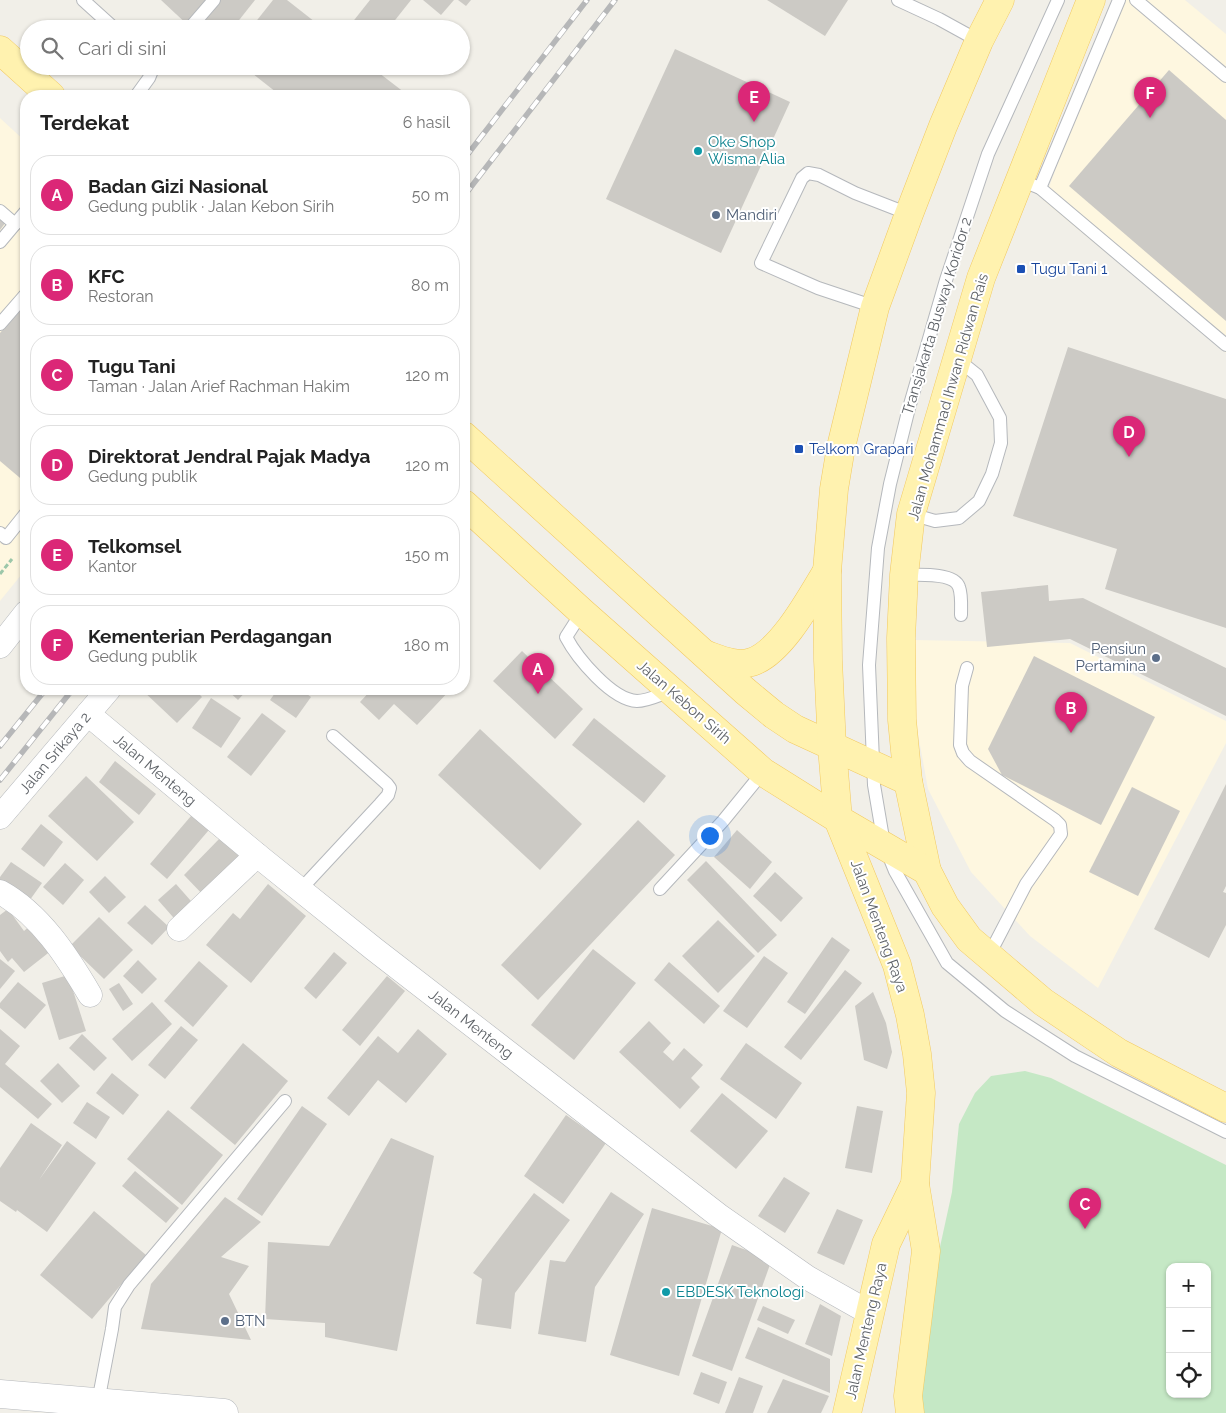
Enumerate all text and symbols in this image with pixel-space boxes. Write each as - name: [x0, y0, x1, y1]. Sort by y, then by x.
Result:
- search box: [20, 20, 470, 75]
- icon: search: [38, 34, 66, 62]
- text: Cari di sini: [78, 37, 166, 59]
- pin: F: [1134, 77, 1166, 118]
- pin: E: [738, 81, 770, 122]
- text: Terdekat: [40, 110, 129, 135]
- text: 6 hasil: [403, 113, 450, 132]
- place label: Oke Shop Wisma Alia: [708, 133, 785, 168]
- marker: Oke Shop Wisma Alia: [692, 145, 704, 157]
- text: Badan Gizi Nasional: [88, 175, 268, 197]
- text: A: [52, 186, 62, 205]
- text: 50 m: [412, 186, 449, 205]
- text: Gedung publik · Jalan Kebon Sirih: [88, 197, 334, 216]
- place label: Mandiri: [726, 206, 777, 224]
- marker: Mandiri: [710, 209, 722, 221]
- street label: Transjakarta Busway Koridor 2: [898, 215, 976, 417]
- place label: Tugu Tani 1: [1031, 260, 1108, 278]
- marker: Tugu Tani 1: [1015, 263, 1027, 275]
- text: KFC: [88, 265, 124, 287]
- street label: Jalan Mohammad Ihwan Ridwan Rais: [904, 271, 992, 523]
- text: B: [52, 276, 62, 295]
- text: 80 m: [411, 276, 449, 295]
- text: Restoran: [88, 287, 154, 306]
- text: Tugu Tani: [88, 355, 176, 377]
- text: C: [52, 366, 62, 385]
- text: 120 m: [405, 366, 449, 385]
- text: Taman · Jalan Arief Rachman Hakim: [88, 377, 350, 396]
- pin: D: [1113, 416, 1145, 457]
- place label: Telkom Grapari: [809, 440, 914, 458]
- marker: Telkom Grapari: [793, 443, 805, 455]
- text: Direktorat Jendral Pajak Madya: [88, 445, 371, 467]
- text: D: [51, 456, 63, 475]
- text: 120 m: [405, 456, 449, 475]
- text: Gedung publik: [88, 467, 197, 486]
- text: Telkomsel: [88, 535, 181, 557]
- text: E: [52, 546, 62, 565]
- text: 150 m: [405, 546, 449, 565]
- text: Kantor: [88, 557, 137, 576]
- text: Kementerian Perdagangan: [88, 625, 332, 647]
- text: F: [52, 636, 62, 655]
- text: 180 m: [404, 636, 449, 655]
- place label: Pensiun Pertamina: [1076, 640, 1146, 675]
- text: Gedung publik: [88, 647, 197, 666]
- marker: Pensiun Pertamina: [1150, 652, 1162, 664]
- pin: A: [522, 653, 554, 694]
- street label: Jalan Kebon Sirih: [633, 656, 735, 748]
- pin: B: [1055, 692, 1087, 733]
- street label: Jalan Srikaya 2: [16, 708, 95, 798]
- street label: Jalan Menteng: [110, 730, 200, 810]
- your location: [697, 823, 723, 849]
- street label: Jalan Menteng Raya: [847, 857, 911, 995]
- street label: Jalan Menteng: [425, 985, 517, 1063]
- pin: C: [1069, 1188, 1101, 1229]
- street label: Jalan Menteng Raya: [841, 1261, 891, 1401]
- map controls: [1166, 1263, 1211, 1398]
- button: +: [1166, 1263, 1211, 1308]
- place label: EBDESK Teknologi: [676, 1283, 804, 1301]
- marker: EBDESK Teknologi: [660, 1286, 672, 1298]
- button: −: [1166, 1308, 1211, 1353]
- place label: BTN: [235, 1312, 266, 1330]
- marker: BTN: [219, 1315, 231, 1327]
- button: locate: [1166, 1353, 1211, 1398]

